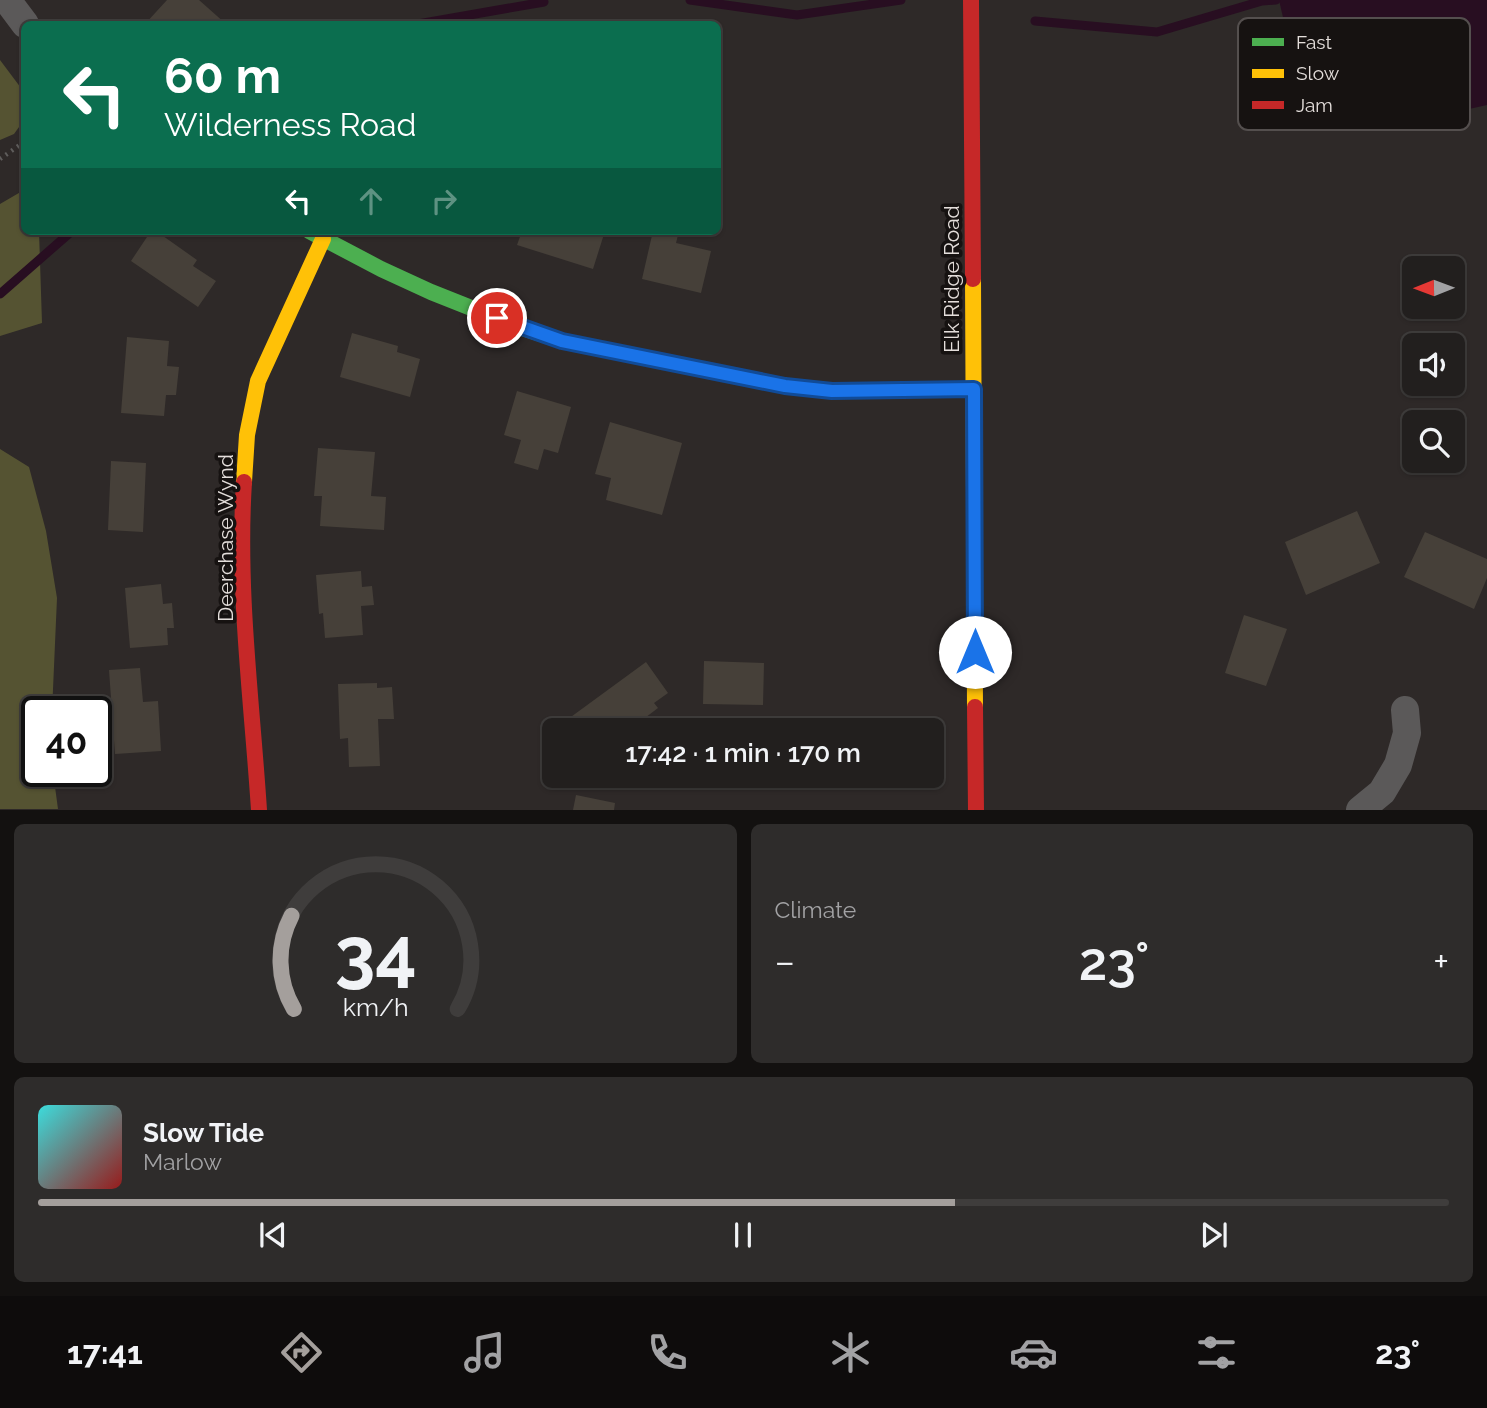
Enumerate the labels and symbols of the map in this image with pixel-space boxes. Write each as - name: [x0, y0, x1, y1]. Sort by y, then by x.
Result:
- legend: [1238, 18, 1470, 130]
- text: Fast: [1296, 31, 1332, 53]
- text: Slow: [1296, 62, 1340, 84]
- text: Jam: [1296, 94, 1333, 116]
- street label: Elk Ridge Road: [939, 205, 964, 353]
- north arrow: [1402, 256, 1465, 318]
- pin: [467, 288, 527, 348]
- street label: Deerchase Wynd: [213, 454, 238, 622]
- position arrow: [938, 615, 1012, 689]
- speed limit sign: 40: [21, 696, 112, 787]

